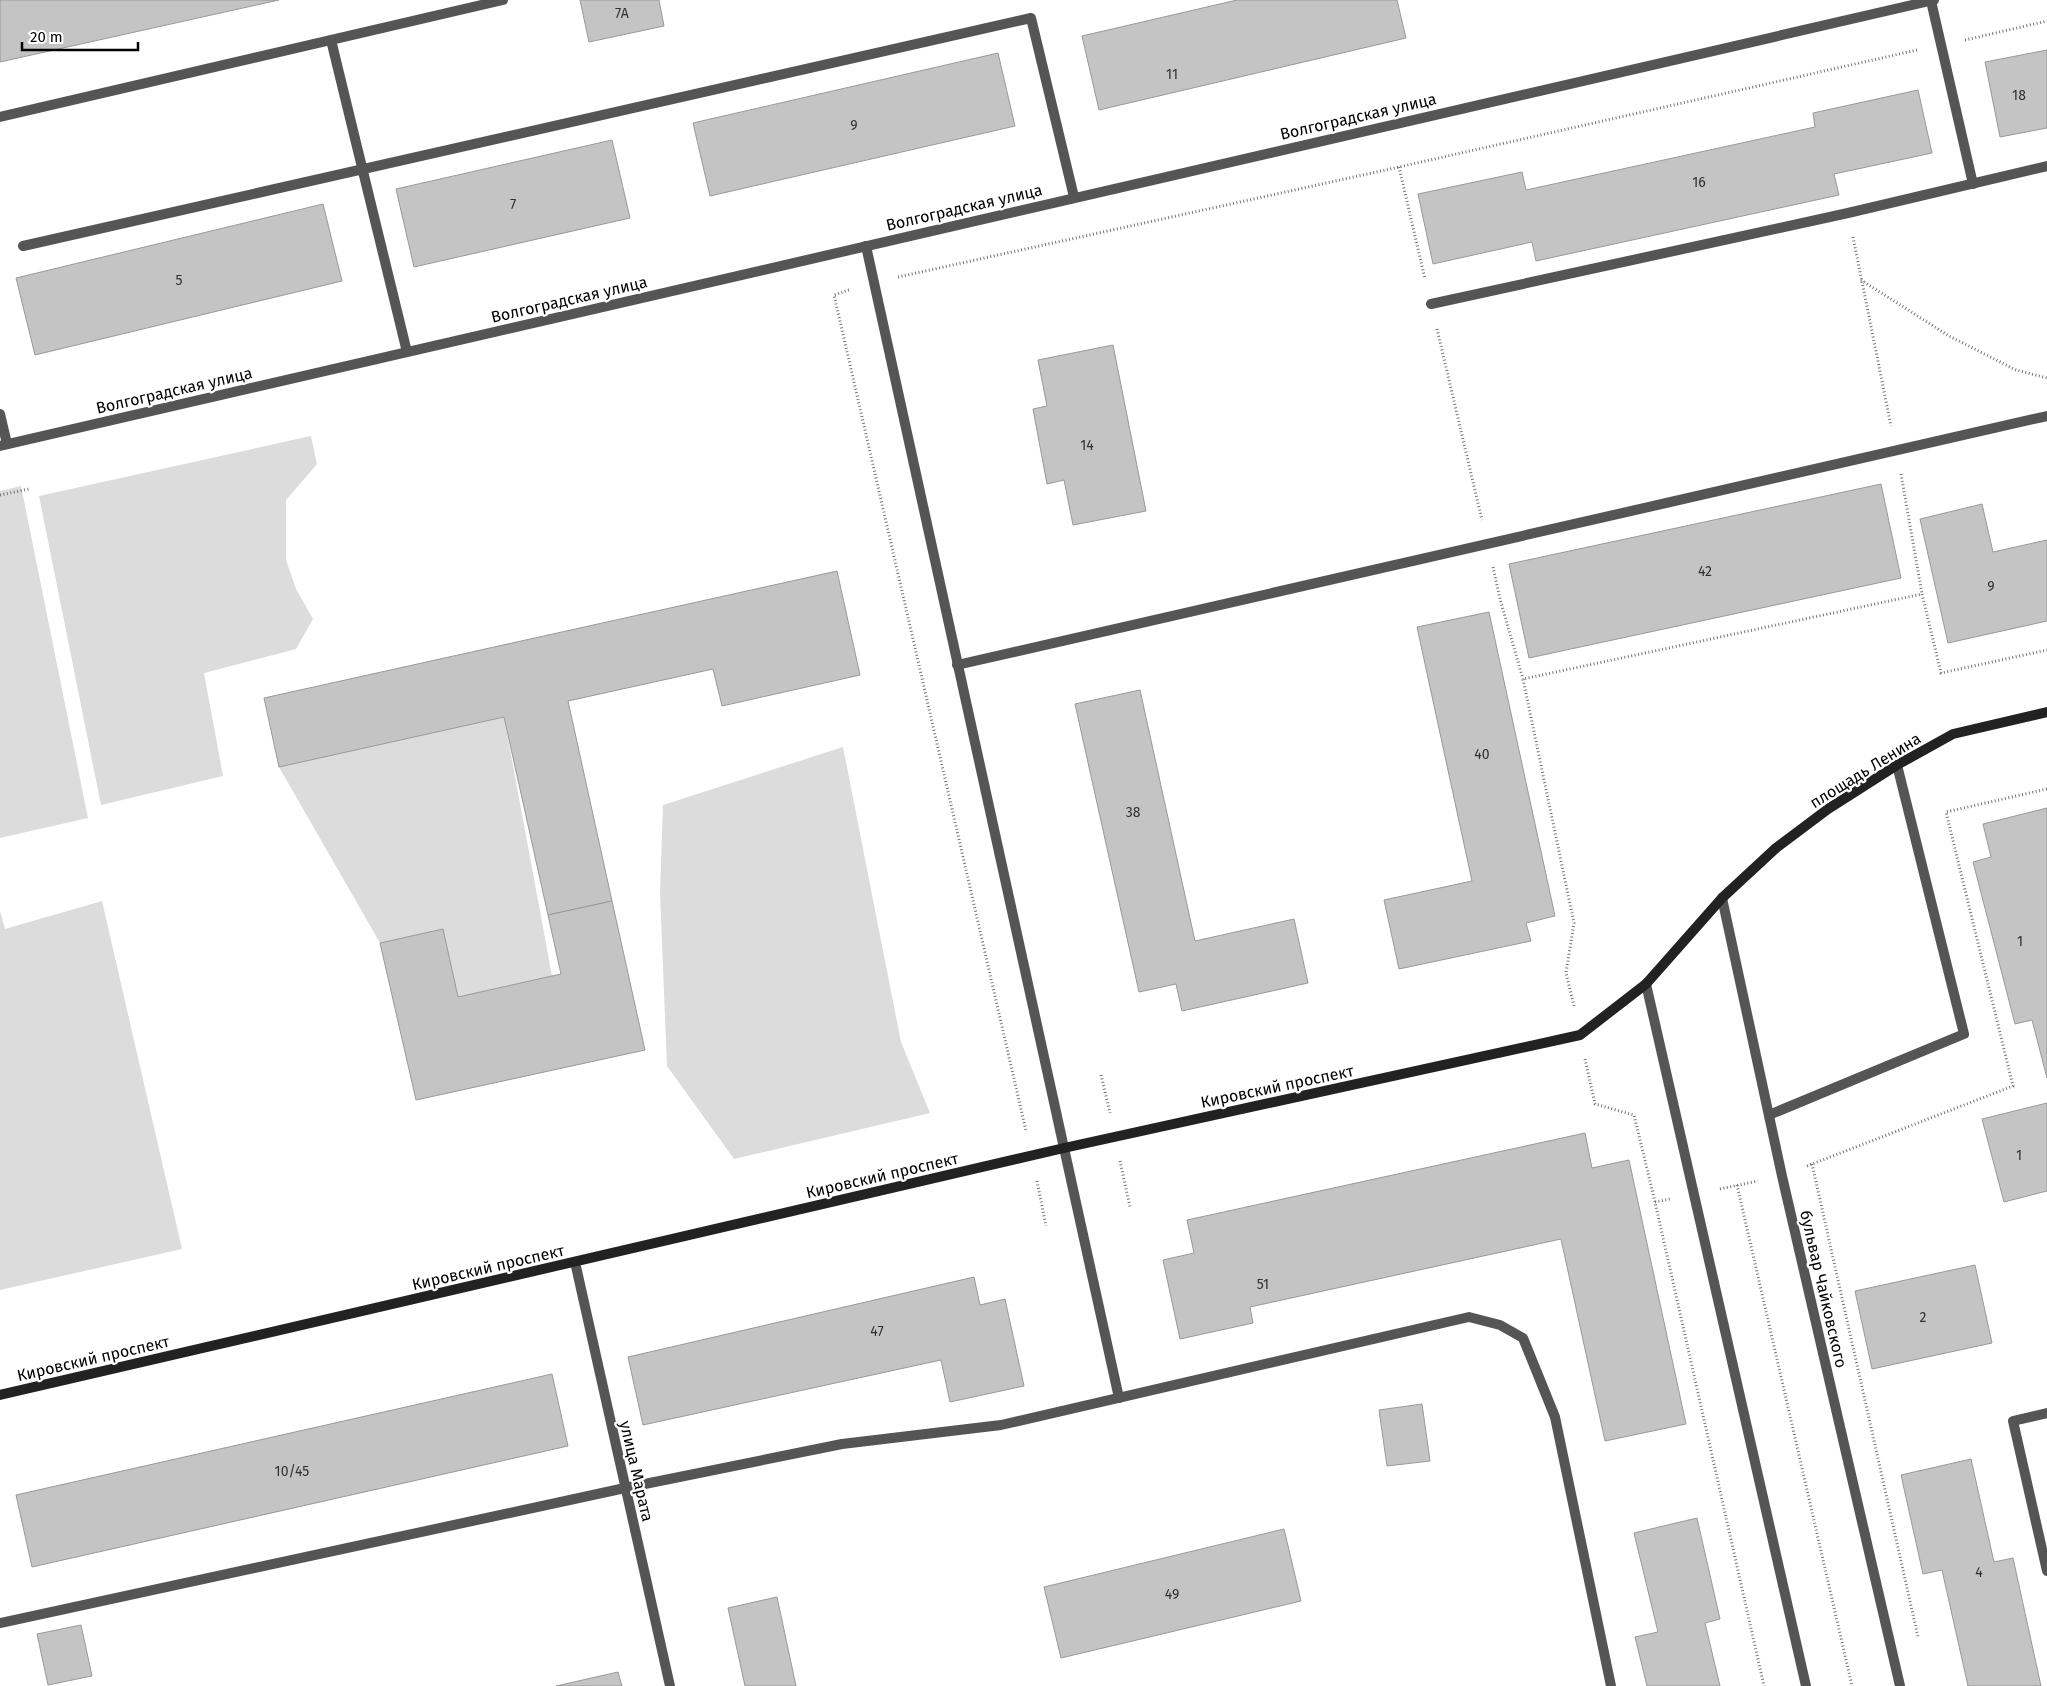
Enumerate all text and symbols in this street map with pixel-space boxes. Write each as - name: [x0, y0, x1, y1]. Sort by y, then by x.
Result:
- house number: 7А: [615, 5, 629, 22]
- scale bar: [22, 20, 139, 52]
- text: 20 m: [30, 28, 63, 46]
- house number: 11: [1166, 66, 1178, 83]
- house number: 18: [2012, 87, 2026, 104]
- street label: Волгоградская улица: [1278, 89, 1438, 144]
- house number: 9: [850, 117, 858, 134]
- house number: 16: [1692, 174, 1706, 191]
- street label: Волгоградская улица: [884, 180, 1044, 235]
- house number: 7: [510, 196, 516, 213]
- house number: 5: [175, 272, 183, 289]
- street label: Волгоградская улица: [489, 272, 649, 327]
- street label: Волгоградская улица: [94, 363, 254, 418]
- house number: 14: [1080, 437, 1094, 454]
- house number: 42: [1698, 563, 1712, 580]
- house number: 9: [1987, 578, 1995, 595]
- street label: площадь Ленина: [1806, 729, 1924, 812]
- house number: 40: [1474, 746, 1490, 763]
- house number: 38: [1126, 804, 1141, 821]
- house number: 1: [2017, 933, 2023, 950]
- street label: Кировский проспект: [1199, 1061, 1356, 1112]
- house number: 1: [2016, 1147, 2022, 1164]
- street label: Кировский проспект: [804, 1149, 961, 1202]
- street label: бульвар Чайковского: [1796, 1208, 1851, 1370]
- street label: Кировский проспект: [410, 1241, 567, 1294]
- house number: 51: [1257, 1276, 1269, 1293]
- house number: 2: [1920, 1309, 1927, 1326]
- house number: 47: [870, 1323, 884, 1340]
- street label: Кировский проспект: [15, 1332, 172, 1385]
- street label: улица Марата: [616, 1419, 657, 1523]
- house number: 10/45: [275, 1463, 309, 1480]
- house number: 4: [1975, 1564, 1983, 1581]
- house number: 49: [1165, 1586, 1179, 1603]

